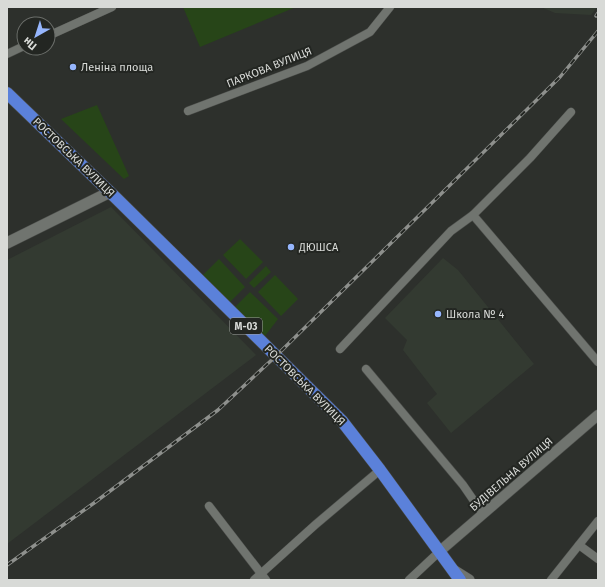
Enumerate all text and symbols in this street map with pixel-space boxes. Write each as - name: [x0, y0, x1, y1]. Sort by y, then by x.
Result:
- north arrow: [16, 16, 56, 56]
- text: Пн: [21, 34, 39, 53]
- street label: ПАРКОВА ВУЛИЦЯ: [225, 44, 314, 90]
- place label: Леніна площа: [81, 61, 153, 74]
- marker: Леніна площа: [68, 62, 78, 72]
- street label: РОСТОВСЬКА ВУЛИЦЯ: [30, 115, 117, 200]
- place label: ДЮШСА: [298, 241, 339, 254]
- marker: ДЮШСА: [286, 242, 296, 252]
- place label: Школа № 4: [446, 308, 505, 321]
- marker: Школа № 4: [433, 309, 443, 319]
- road number: М-03: [230, 318, 262, 334]
- street label: РОСТОВСЬКА ВУЛИЦЯ: [262, 342, 348, 428]
- street label: БУДІВЕЛЬНА ВУЛИЦЯ: [467, 435, 555, 514]

